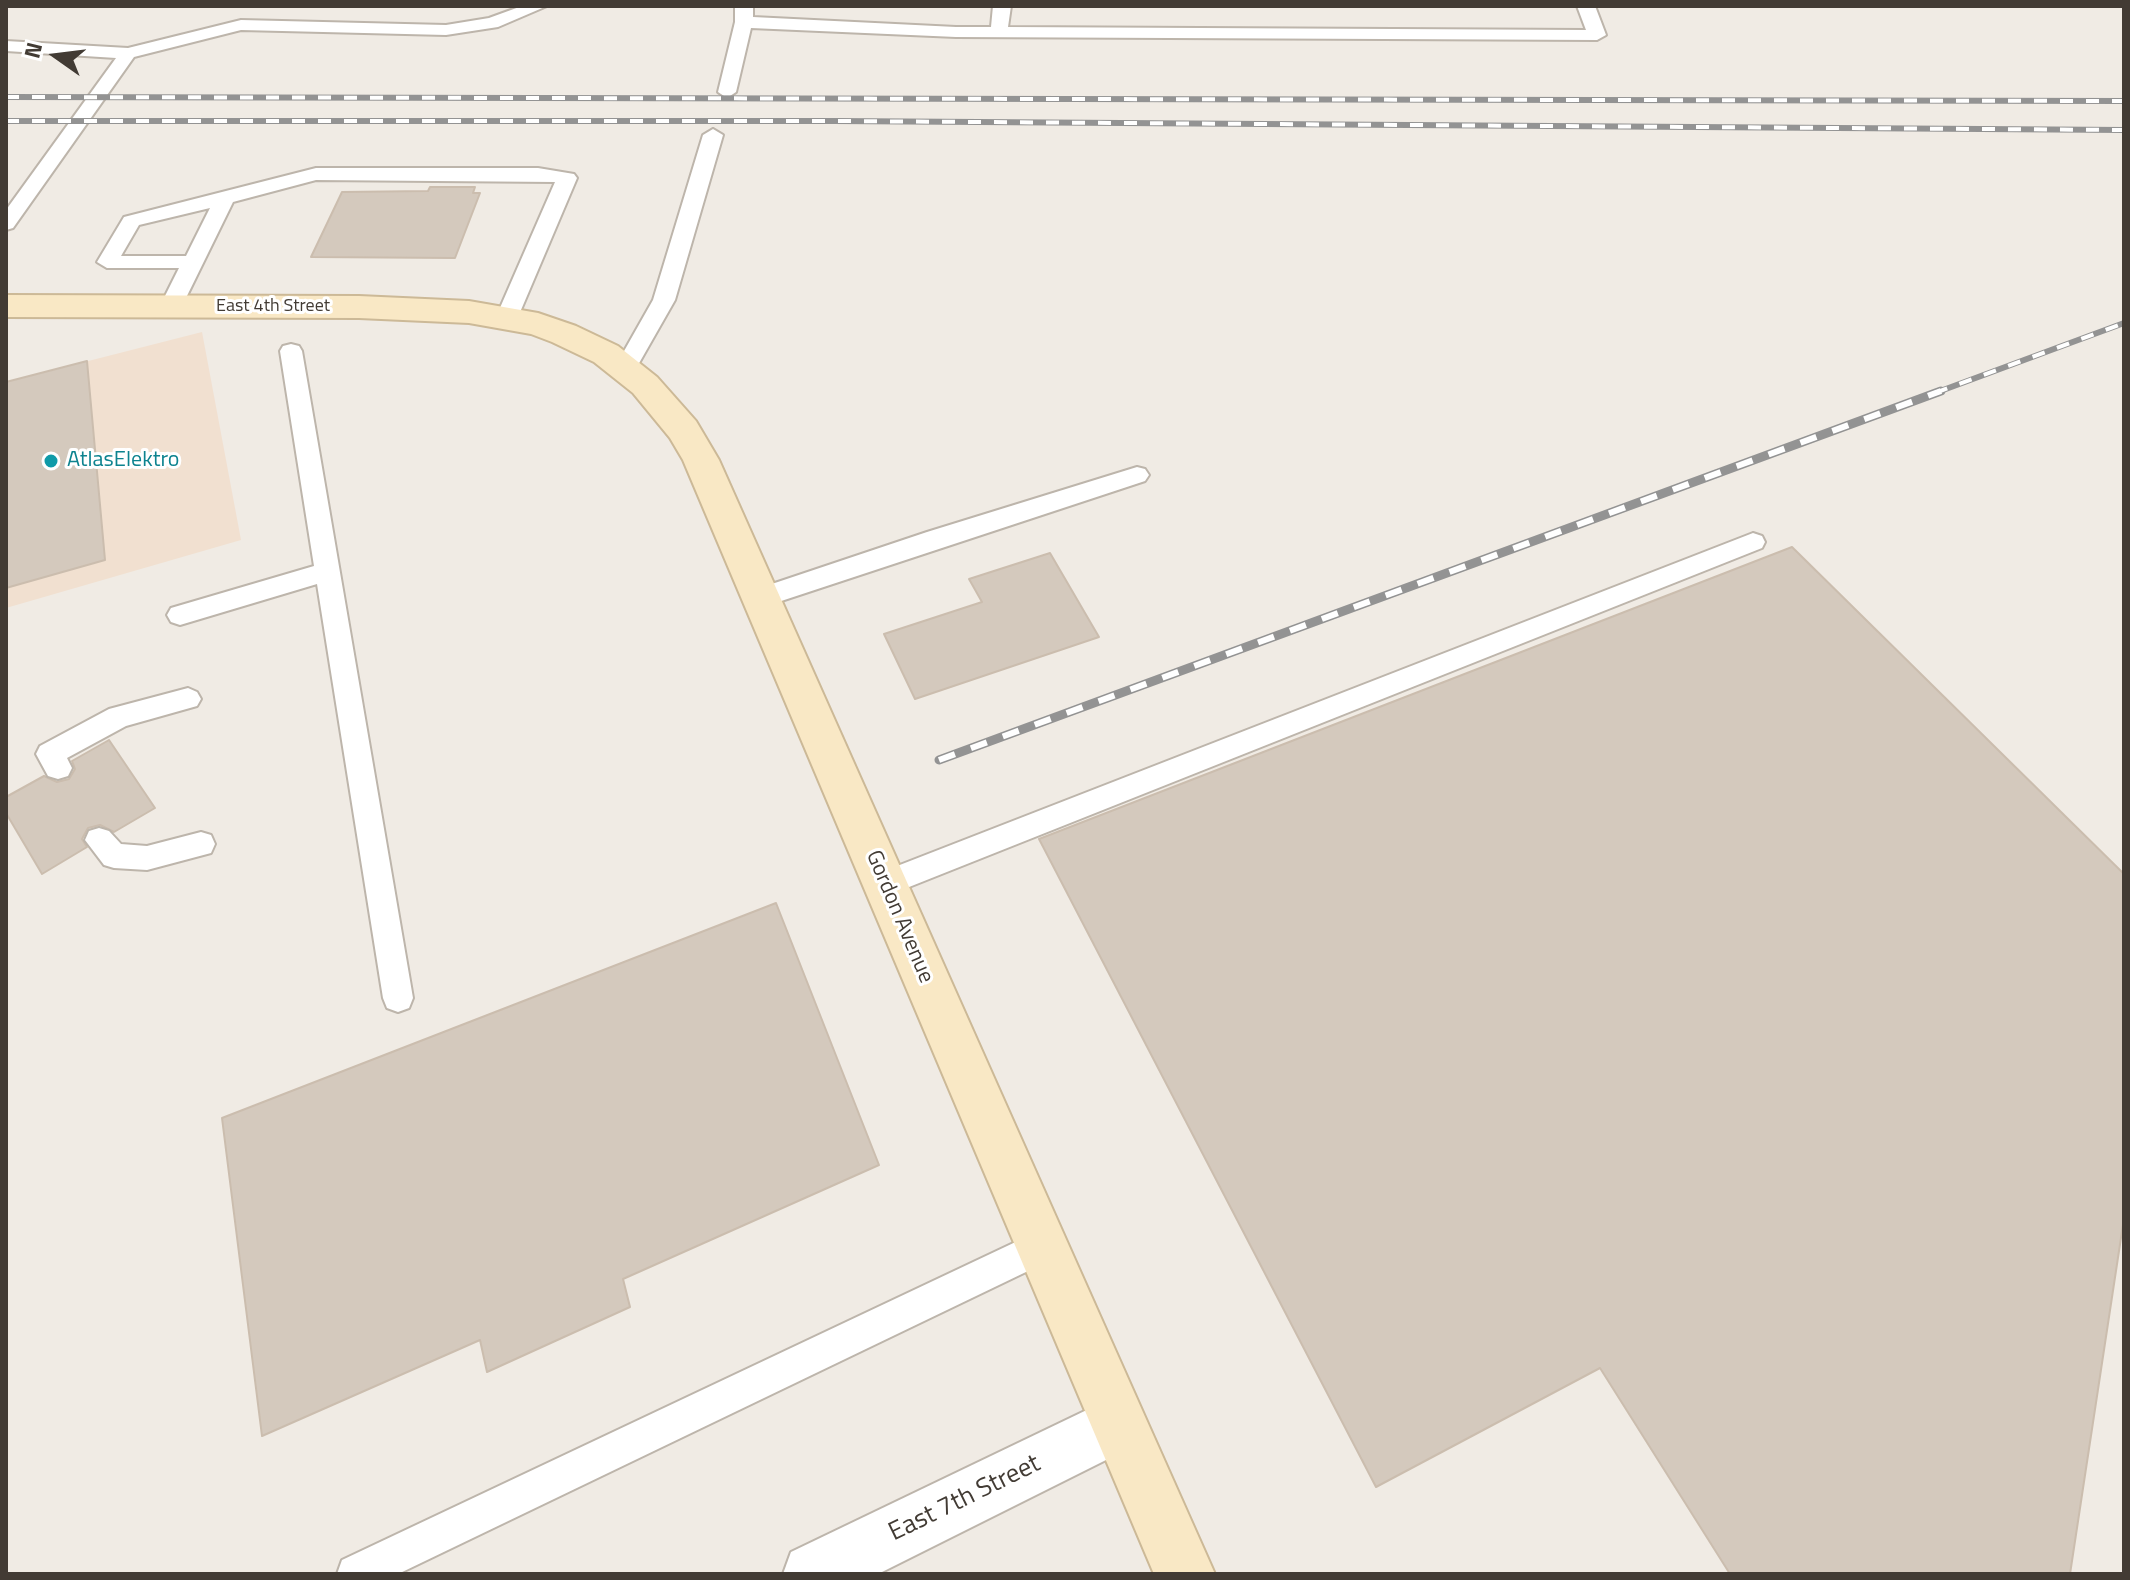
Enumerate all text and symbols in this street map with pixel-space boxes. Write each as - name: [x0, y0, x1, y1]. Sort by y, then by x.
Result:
- north arrow: [16, 16, 96, 96]
- text: N: [14, 39, 51, 62]
- street label: East 4th Street: [216, 296, 330, 318]
- place label: AtlasElektro: [67, 448, 179, 474]
- marker: AtlasElektro: [42, 452, 60, 470]
- street label: Gordon Avenue: [859, 847, 939, 987]
- street label: East 7th Street: [884, 1449, 1046, 1549]

